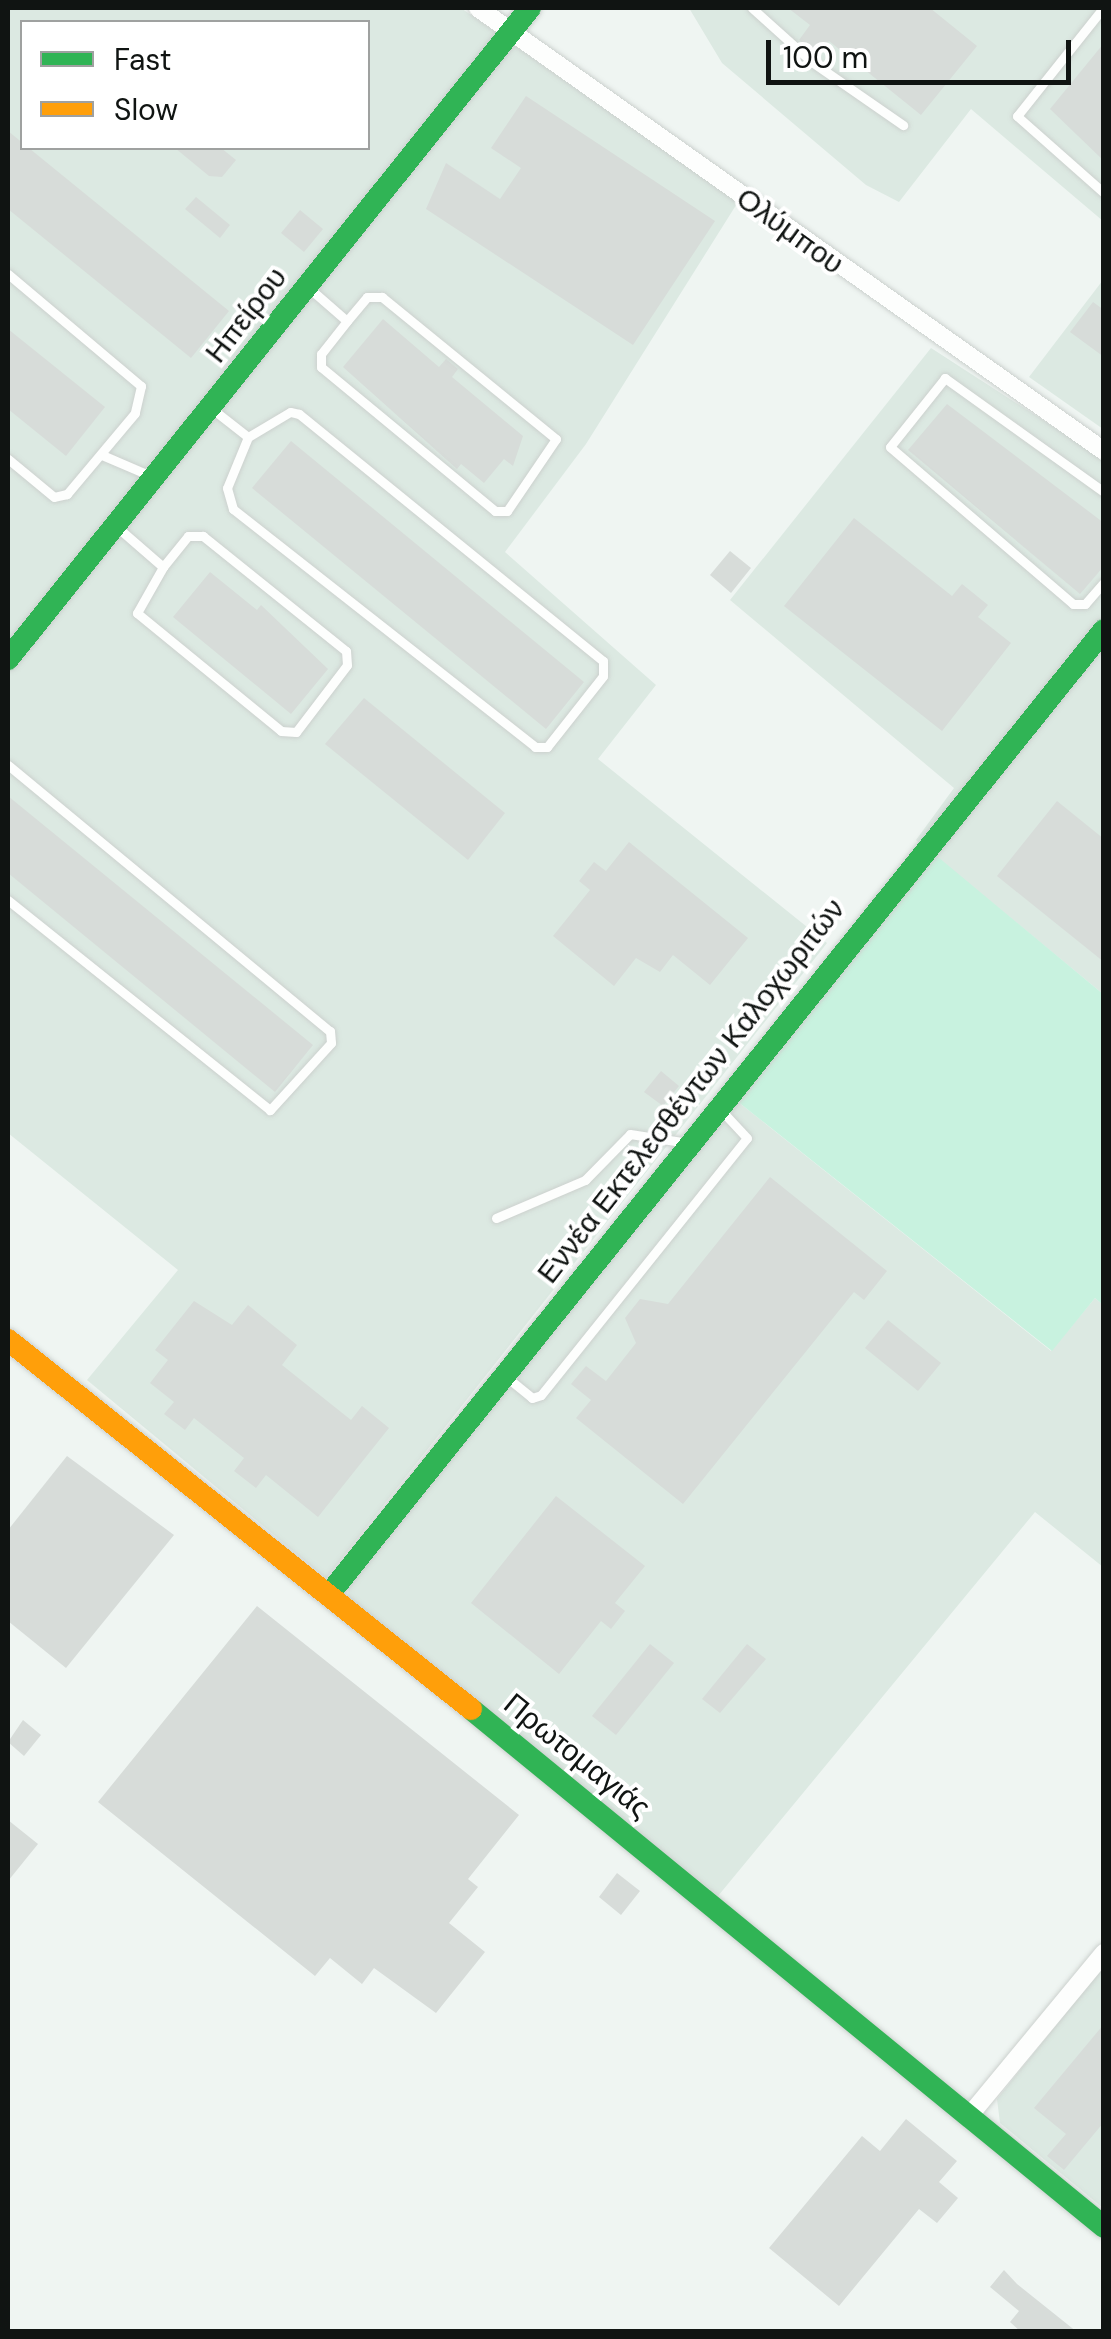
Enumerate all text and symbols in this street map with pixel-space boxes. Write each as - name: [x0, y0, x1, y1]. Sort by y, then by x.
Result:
- legend: [20, 20, 370, 150]
- scale bar: [771, 20, 1076, 82]
- text: 100 m: [783, 38, 868, 77]
- text: Fast: [114, 40, 172, 79]
- text: Slow: [114, 90, 178, 129]
- street label: Ολύμπου: [729, 180, 851, 282]
- street label: Ηπείρου: [198, 260, 294, 370]
- street label: Εννέα Εκτελεσθέντων Καλοχωριτών: [530, 892, 852, 1290]
- street label: Πρωτομαγιάς: [497, 1686, 657, 1826]

